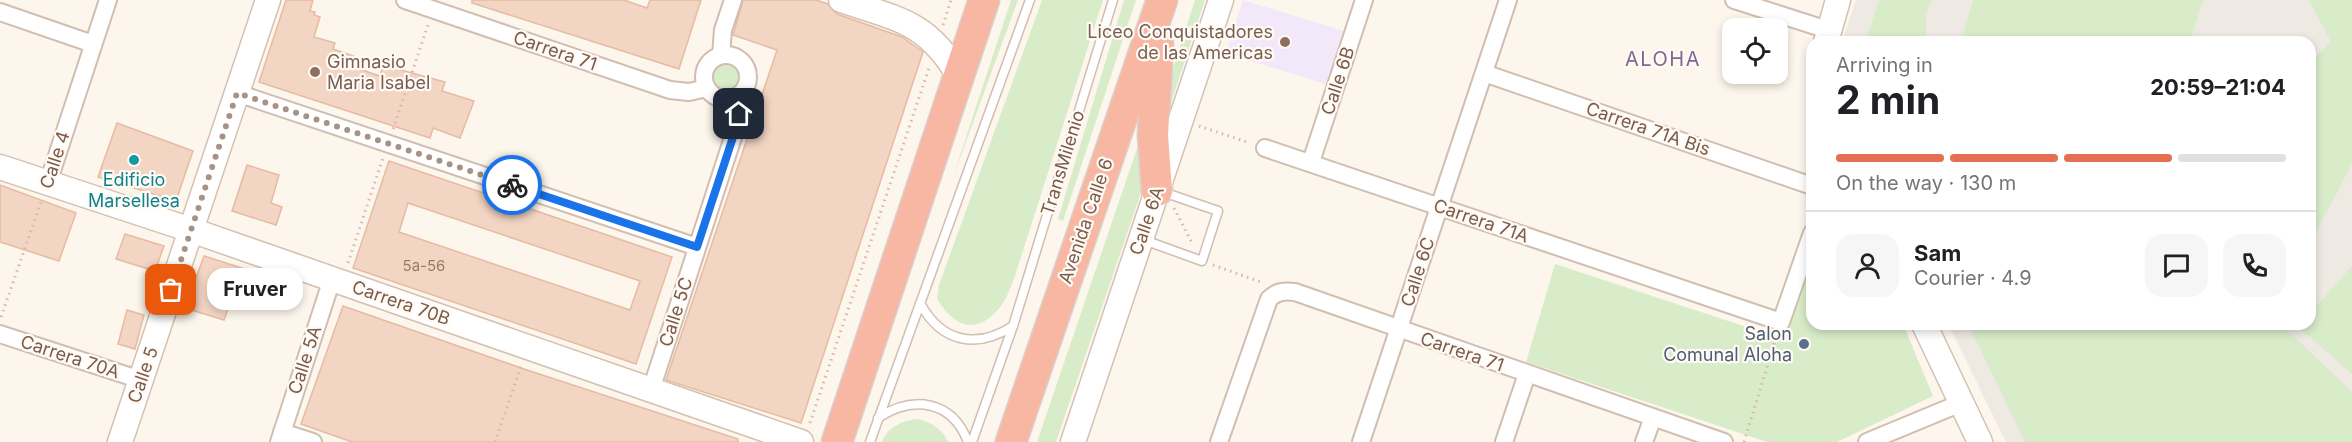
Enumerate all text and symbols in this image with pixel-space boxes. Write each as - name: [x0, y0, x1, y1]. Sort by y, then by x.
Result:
- map controls: [1722, 18, 1788, 84]
- button: locate: [1722, 18, 1788, 84]
- place label: Liceo Conquistadores de las Americas: [1087, 21, 1273, 63]
- street label: Carrera 71: [511, 26, 600, 75]
- marker: Liceo Conquistadores de las Americas: [1278, 35, 1292, 49]
- street label: Calle 6B: [1317, 44, 1358, 118]
- district label: ALOHA: [1625, 47, 1701, 71]
- place label: Gimnasio Maria Isabel: [327, 51, 430, 93]
- text: Arriving in: [1836, 53, 1933, 77]
- marker: Gimnasio Maria Isabel: [308, 65, 322, 79]
- text: 20:59–21:04: [2150, 74, 2286, 100]
- text: 2 min: [1836, 76, 1940, 123]
- pin: [713, 88, 764, 139]
- icon: home: [722, 97, 755, 130]
- street label: Carrera 71A Bis: [1583, 97, 1713, 160]
- street label: TransMilenio: [1037, 108, 1088, 218]
- street label: Calle 4: [35, 128, 74, 191]
- marker: Edificio Marsellesa: [127, 153, 141, 167]
- courier: [482, 155, 542, 215]
- street label: Avenida Calle 6: [1054, 155, 1117, 286]
- place label: Edificio Marsellesa: [88, 169, 180, 211]
- icon: bike: [496, 169, 529, 202]
- text: On the way · 130 m: [1836, 171, 2016, 195]
- street label: Calle 6A: [1125, 184, 1168, 258]
- street label: Carrera 71A: [1431, 194, 1531, 247]
- street label: Calle 6C: [1396, 234, 1439, 309]
- button: person: [1836, 234, 1899, 297]
- button: chat: [2145, 234, 2208, 297]
- button: phone: [2223, 234, 2286, 297]
- text: Sam: [1914, 240, 1961, 266]
- house number: 5a-56: [403, 256, 445, 275]
- pin: [145, 264, 196, 315]
- text: Courier · 4.9: [1914, 266, 2032, 290]
- callout: Fruver: [207, 269, 303, 311]
- icon: bag: [154, 273, 187, 306]
- street label: Calle 5C: [654, 275, 697, 349]
- street label: Carrera 70B: [349, 276, 453, 329]
- text: Fruver: [223, 277, 287, 301]
- street label: Calle 5A: [284, 323, 325, 397]
- place label: Salon Comunal Aloha: [1663, 323, 1792, 365]
- street label: Carrera 71: [1418, 327, 1507, 376]
- street label: Carrera 70A: [18, 331, 122, 382]
- marker: Salon Comunal Aloha: [1797, 337, 1811, 351]
- street label: Calle 5: [123, 344, 162, 406]

